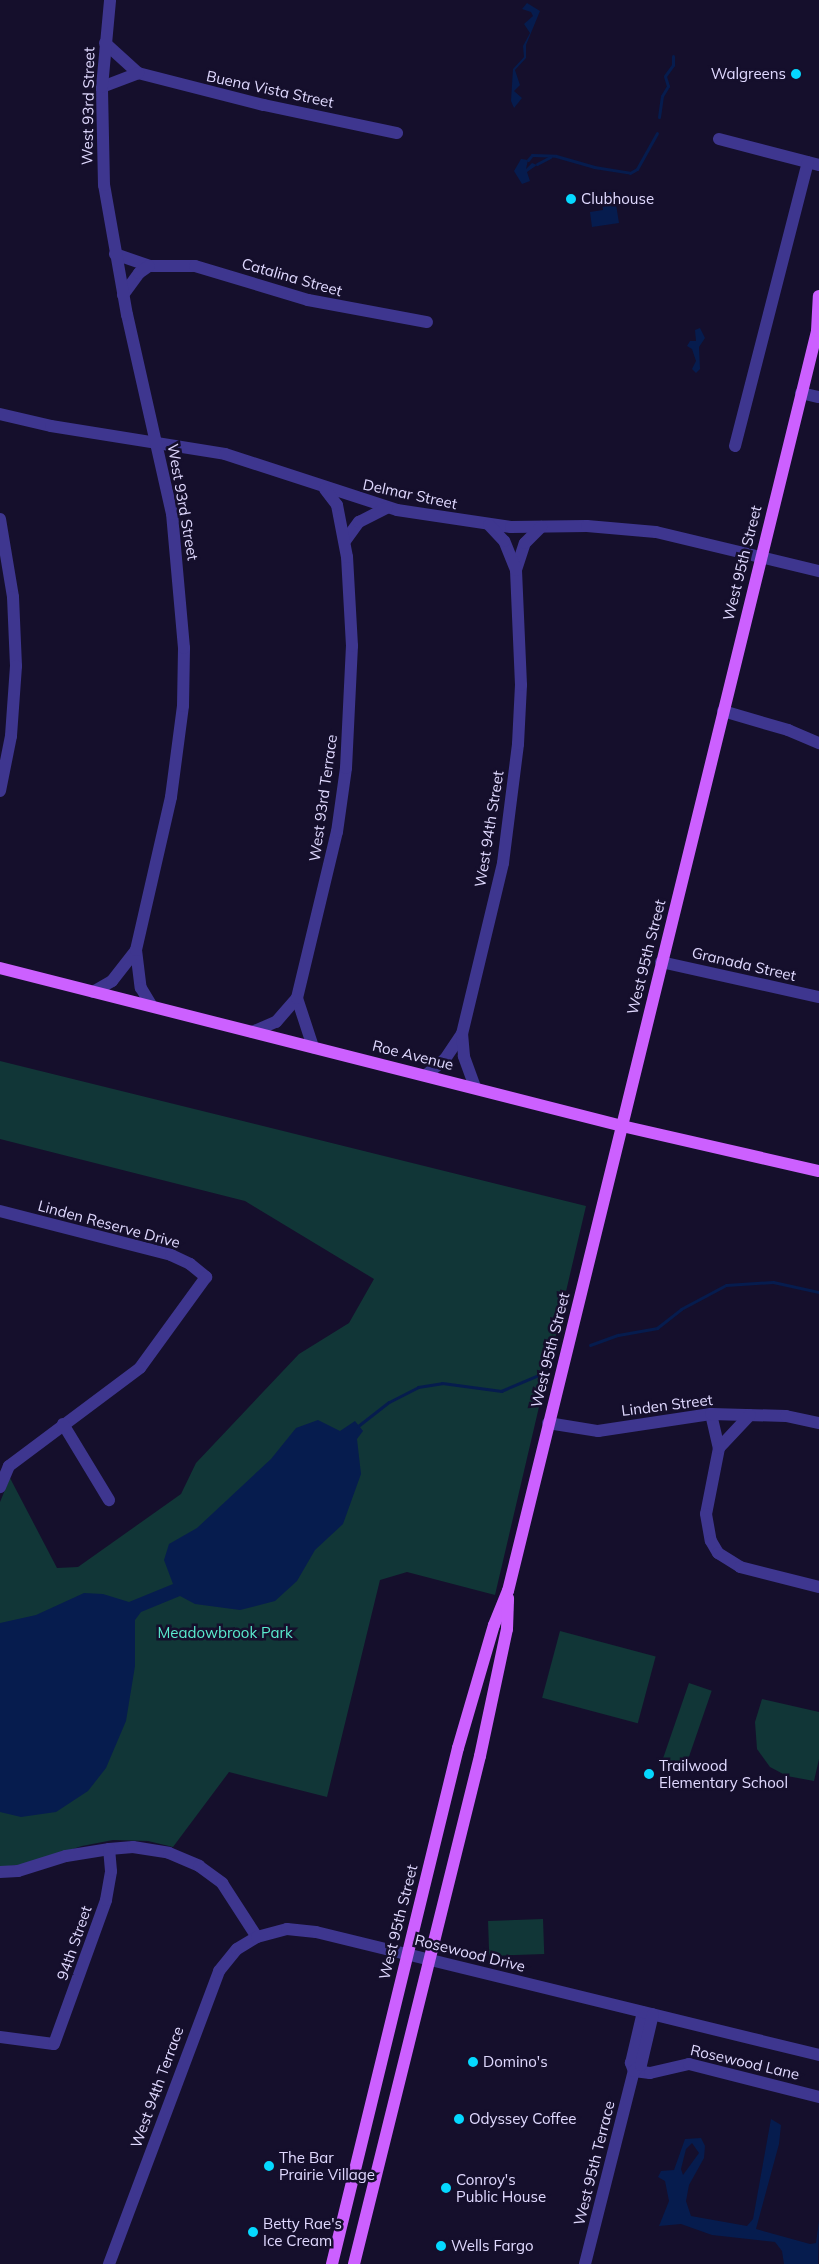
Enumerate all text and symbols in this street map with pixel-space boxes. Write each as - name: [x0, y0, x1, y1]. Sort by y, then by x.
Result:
- street label: West 93rd Street: [78, 47, 98, 165]
- place label: Walgreens: [711, 65, 786, 83]
- street label: Buena Vista Street: [205, 67, 335, 111]
- marker: Walgreens: [790, 68, 802, 80]
- place label: Clubhouse: [581, 190, 654, 208]
- marker: Clubhouse: [565, 193, 577, 205]
- street label: Catalina Street: [240, 254, 344, 300]
- street label: West 93rd Street: [164, 442, 202, 562]
- street label: Delmar Street: [361, 475, 459, 513]
- street label: West 95th Street: [719, 504, 765, 622]
- street label: West 93rd Terrace: [305, 733, 341, 863]
- street label: West 94th Street: [471, 769, 507, 889]
- street label: West 95th Street: [623, 898, 669, 1016]
- street label: Granada Street: [690, 943, 798, 985]
- street label: Roe Avenue: [371, 1036, 455, 1074]
- street label: Linden Reserve Drive: [36, 1196, 182, 1252]
- street label: West 95th Street: [527, 1291, 573, 1409]
- street label: Linden Street: [620, 1390, 714, 1420]
- park label: Meadowbrook Park: [157, 1624, 293, 1642]
- place label: Trailwood Elementary School: [659, 1756, 788, 1791]
- marker: Trailwood Elementary School: [643, 1768, 655, 1780]
- street label: West 95th Street: [375, 1863, 421, 1981]
- street label: 94th Street: [53, 1903, 95, 1983]
- street label: Rosewood Drive: [413, 1931, 527, 1975]
- street label: West 94th Terrace: [127, 2024, 187, 2150]
- street label: Rosewood Lane: [689, 2041, 801, 2083]
- place label: Domino's: [483, 2053, 548, 2071]
- marker: Domino's: [467, 2056, 479, 2068]
- street label: West 95th Terrace: [570, 2099, 618, 2227]
- place label: Odyssey Coffee: [469, 2110, 576, 2128]
- marker: Odyssey Coffee: [453, 2113, 465, 2125]
- place label: The Bar Prairie Village: [279, 2148, 375, 2183]
- marker: The Bar Prairie Village: [263, 2160, 275, 2172]
- place label: Conroy's Public House: [456, 2170, 546, 2205]
- marker: Conroy's Public House: [440, 2182, 452, 2194]
- place label: Betty Rae's Ice Cream: [263, 2214, 342, 2249]
- marker: Betty Rae's Ice Cream: [247, 2226, 259, 2238]
- place label: Wells Fargo: [451, 2237, 534, 2255]
- marker: Wells Fargo: [435, 2240, 447, 2252]

